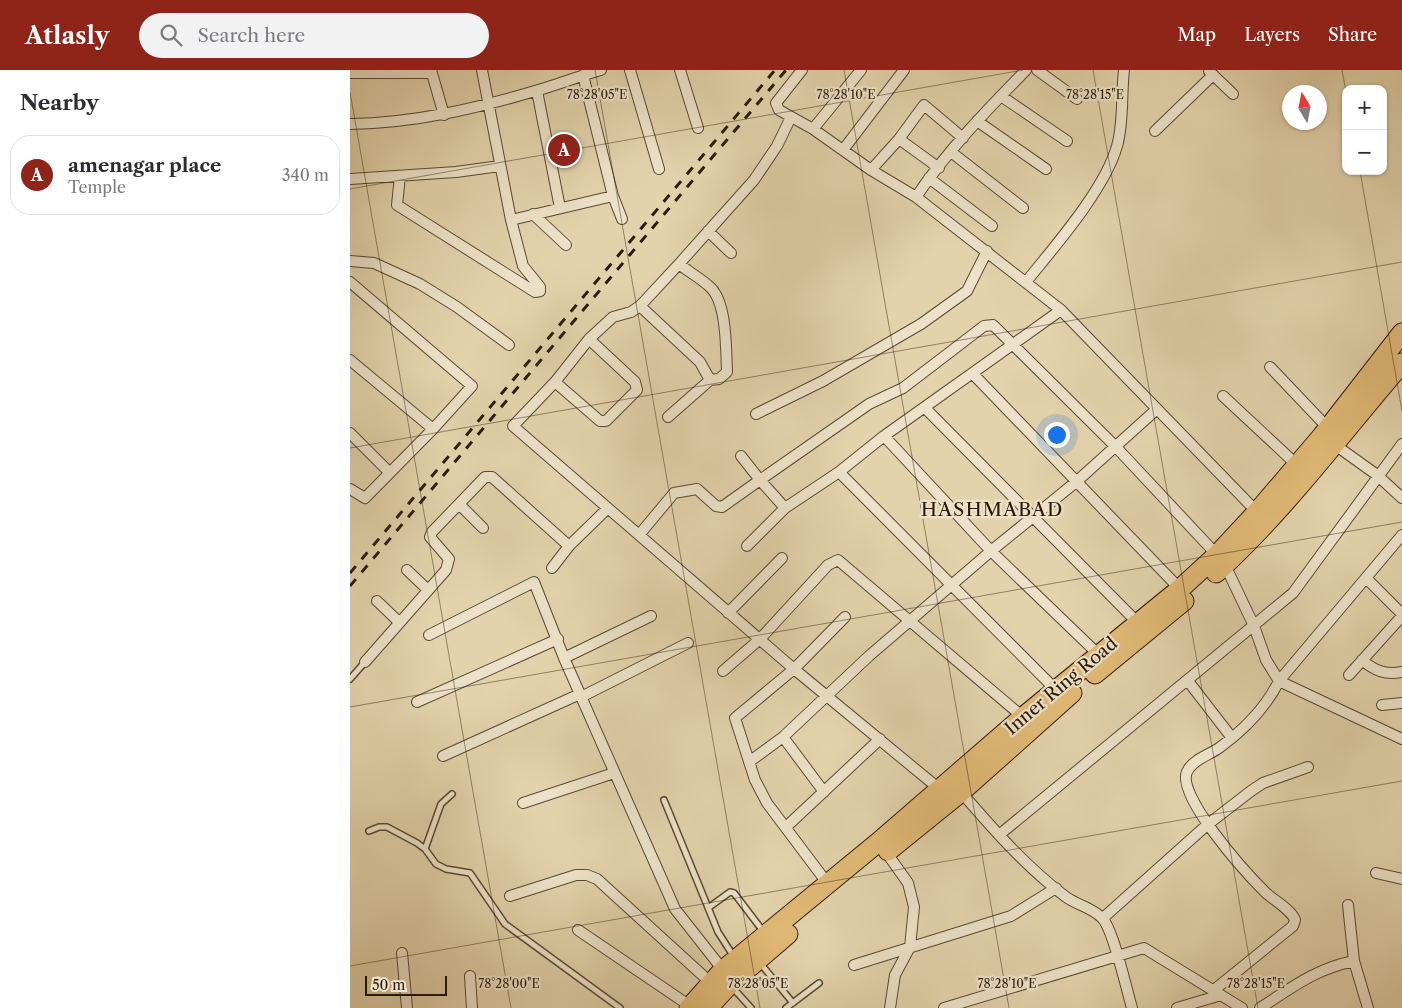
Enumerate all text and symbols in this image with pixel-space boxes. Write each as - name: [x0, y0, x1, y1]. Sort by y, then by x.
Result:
- search box: [139, 13, 489, 58]
- text: Atlasly: [25, 21, 109, 50]
- icon: search: [157, 21, 185, 49]
- text: Search here: [197, 24, 305, 47]
- text: Map: [1178, 24, 1216, 46]
- text: Layers: [1244, 24, 1300, 46]
- text: Share: [1328, 24, 1377, 46]
- north arrow: [1282, 85, 1327, 130]
- map controls: [1342, 85, 1387, 175]
- button: +: [1342, 85, 1387, 130]
- text: 78°28'05"E: [567, 87, 627, 102]
- text: 78°28'10"E: [817, 87, 875, 102]
- text: 78°28'15"E: [1066, 87, 1124, 102]
- text: Nearby: [20, 90, 99, 115]
- button: −: [1342, 130, 1387, 175]
- pin: A: [548, 131, 580, 169]
- text: amenagar place: [68, 154, 221, 177]
- text: A: [31, 165, 43, 185]
- text: 340 m: [282, 165, 329, 185]
- text: Temple: [68, 177, 126, 197]
- your location: [1044, 422, 1070, 448]
- district label: HASHMABAD: [921, 498, 1063, 521]
- street label: Inner Ring Road: [1000, 633, 1122, 739]
- scale bar: [365, 973, 448, 996]
- text: 50 m: [372, 976, 405, 994]
- text: 78°28'00"E: [478, 976, 540, 991]
- text: 78°28'05"E: [728, 976, 788, 991]
- text: 78°28'10"E: [978, 976, 1036, 991]
- text: 78°28'15"E: [1227, 976, 1285, 991]

